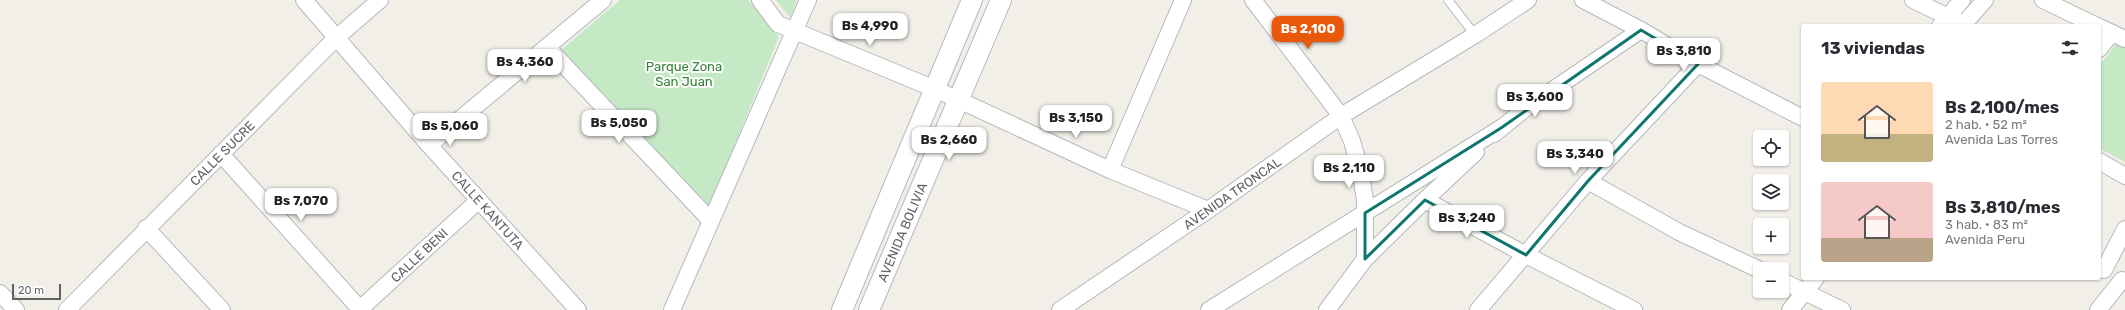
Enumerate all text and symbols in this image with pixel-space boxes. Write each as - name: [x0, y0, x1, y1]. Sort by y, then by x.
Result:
- pin: Bs 4,990: [829, 13, 911, 47]
- pin: Bs 2,100: [1267, 16, 1349, 50]
- text: Bs 4,990: [842, 18, 898, 33]
- text: Bs 2,100: [1281, 21, 1335, 36]
- icon: filters: [2059, 37, 2081, 59]
- pin: Bs 3,810: [1643, 38, 1725, 72]
- text: 13 viviendas: [1821, 38, 1925, 58]
- text: Bs 3,810: [1656, 43, 1712, 58]
- pin: Bs 4,360: [484, 49, 566, 83]
- text: Bs 4,360: [496, 54, 554, 69]
- park label: Parque Zona San Juan: [646, 59, 722, 89]
- pin: Bs 3,600: [1494, 84, 1576, 118]
- text: Bs 3,600: [1506, 89, 1564, 104]
- text: Bs 2,100/mes: [1945, 97, 2059, 117]
- icon: home: [1853, 98, 1901, 146]
- pin: Bs 3,150: [1035, 105, 1117, 139]
- pin: Bs 5,050: [578, 110, 660, 144]
- text: Bs 3,150: [1049, 110, 1103, 125]
- pin: Bs 5,060: [409, 113, 491, 147]
- text: Bs 5,050: [590, 115, 648, 130]
- text: 2 hab. · 52 m²: [1945, 117, 2027, 132]
- street label: CALLE SUCRE: [187, 118, 258, 189]
- text: Bs 5,060: [421, 118, 479, 133]
- pin: Bs 2,660: [908, 127, 990, 161]
- map controls: [1753, 130, 1789, 298]
- button: locate: [1753, 130, 1789, 166]
- text: Bs 2,660: [921, 132, 977, 147]
- text: Avenida Las Torres: [1945, 132, 2058, 147]
- pin: Bs 3,340: [1534, 141, 1616, 175]
- text: Bs 3,340: [1546, 146, 1604, 161]
- street label: AVENIDA TRONCAL: [1181, 154, 1284, 233]
- pin: Bs 2,110: [1308, 155, 1390, 189]
- text: Bs 2,110: [1323, 160, 1375, 175]
- street label: CALLE KANTUTA: [448, 168, 527, 253]
- button: layers: [1753, 174, 1789, 210]
- street label: AVENIDA BOLIVIA: [875, 180, 930, 284]
- pin: Bs 7,070: [260, 188, 342, 222]
- text: Bs 7,070: [274, 193, 328, 208]
- text: Bs 3,810/mes: [1945, 197, 2060, 217]
- icon: home: [1853, 198, 1901, 246]
- pin: Bs 3,240: [1426, 205, 1508, 239]
- text: Bs 3,240: [1438, 210, 1496, 225]
- text: 3 hab. · 83 m²: [1945, 217, 2028, 232]
- button: +: [1753, 218, 1789, 254]
- street label: CALLE BENI: [388, 225, 451, 285]
- text: Avenida Peru: [1945, 232, 2025, 247]
- button: −: [1753, 262, 1789, 298]
- scale bar: [12, 282, 61, 301]
- text: 20 m: [18, 284, 44, 297]

